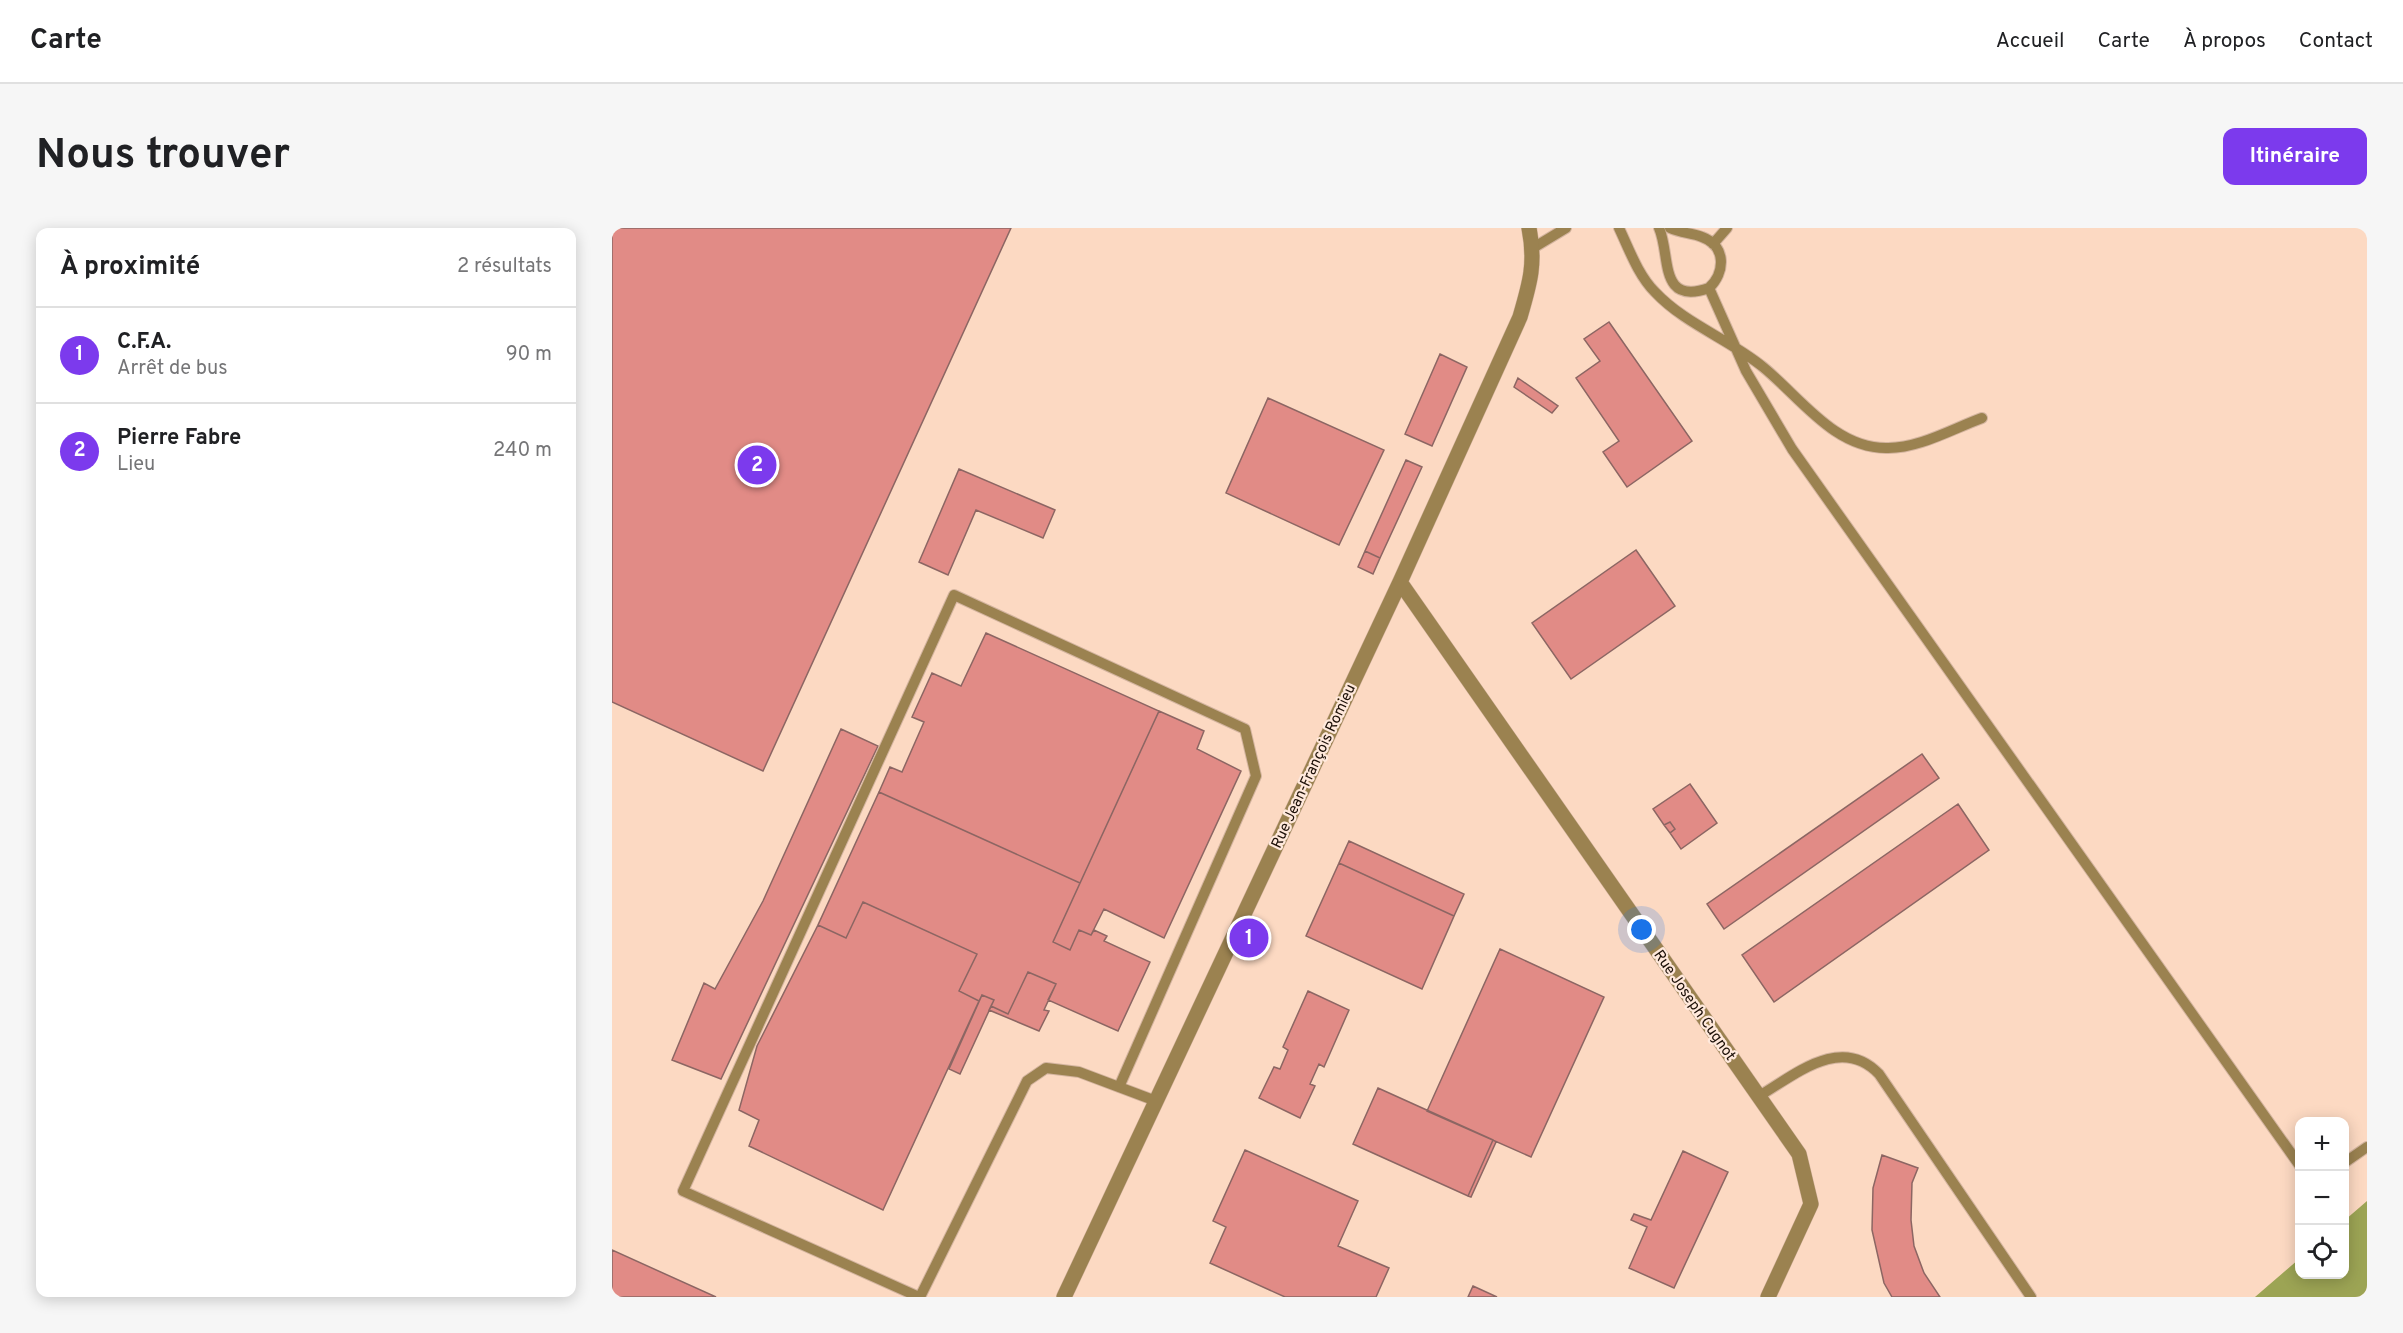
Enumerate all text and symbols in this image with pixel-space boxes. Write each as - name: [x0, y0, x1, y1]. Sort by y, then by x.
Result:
- text: Carte: [30, 23, 102, 59]
- text: Accueil: [1996, 28, 2065, 55]
- text: Carte: [2098, 28, 2150, 55]
- text: À propos: [2183, 28, 2266, 55]
- text: Contact: [2299, 28, 2373, 55]
- button: Itinéraire: [2223, 128, 2367, 185]
- text: Nous trouver: [36, 130, 290, 183]
- text: À proximité: [60, 251, 200, 284]
- text: 2 résultats: [457, 254, 552, 280]
- text: C.F.A.: [117, 329, 171, 356]
- text: 1: [76, 342, 84, 368]
- text: 90 m: [506, 342, 552, 368]
- text: Arrêt de bus: [117, 356, 228, 382]
- text: Pierre Fabre: [117, 425, 241, 452]
- text: 2: [73, 438, 86, 464]
- text: 240 m: [493, 438, 552, 464]
- pin: 2: [738, 442, 776, 488]
- text: Lieu: [117, 452, 155, 478]
- street label: Rue Jean-François Romieu: [1268, 681, 1361, 852]
- your location: [1627, 915, 1656, 944]
- pin: 1: [1230, 916, 1268, 960]
- street label: Rue Joseph Cugnot: [1648, 947, 1739, 1065]
- map controls: [2295, 1117, 2349, 1279]
- button: +: [2295, 1117, 2349, 1171]
- button: −: [2295, 1171, 2349, 1225]
- button: locate: [2295, 1225, 2349, 1279]

